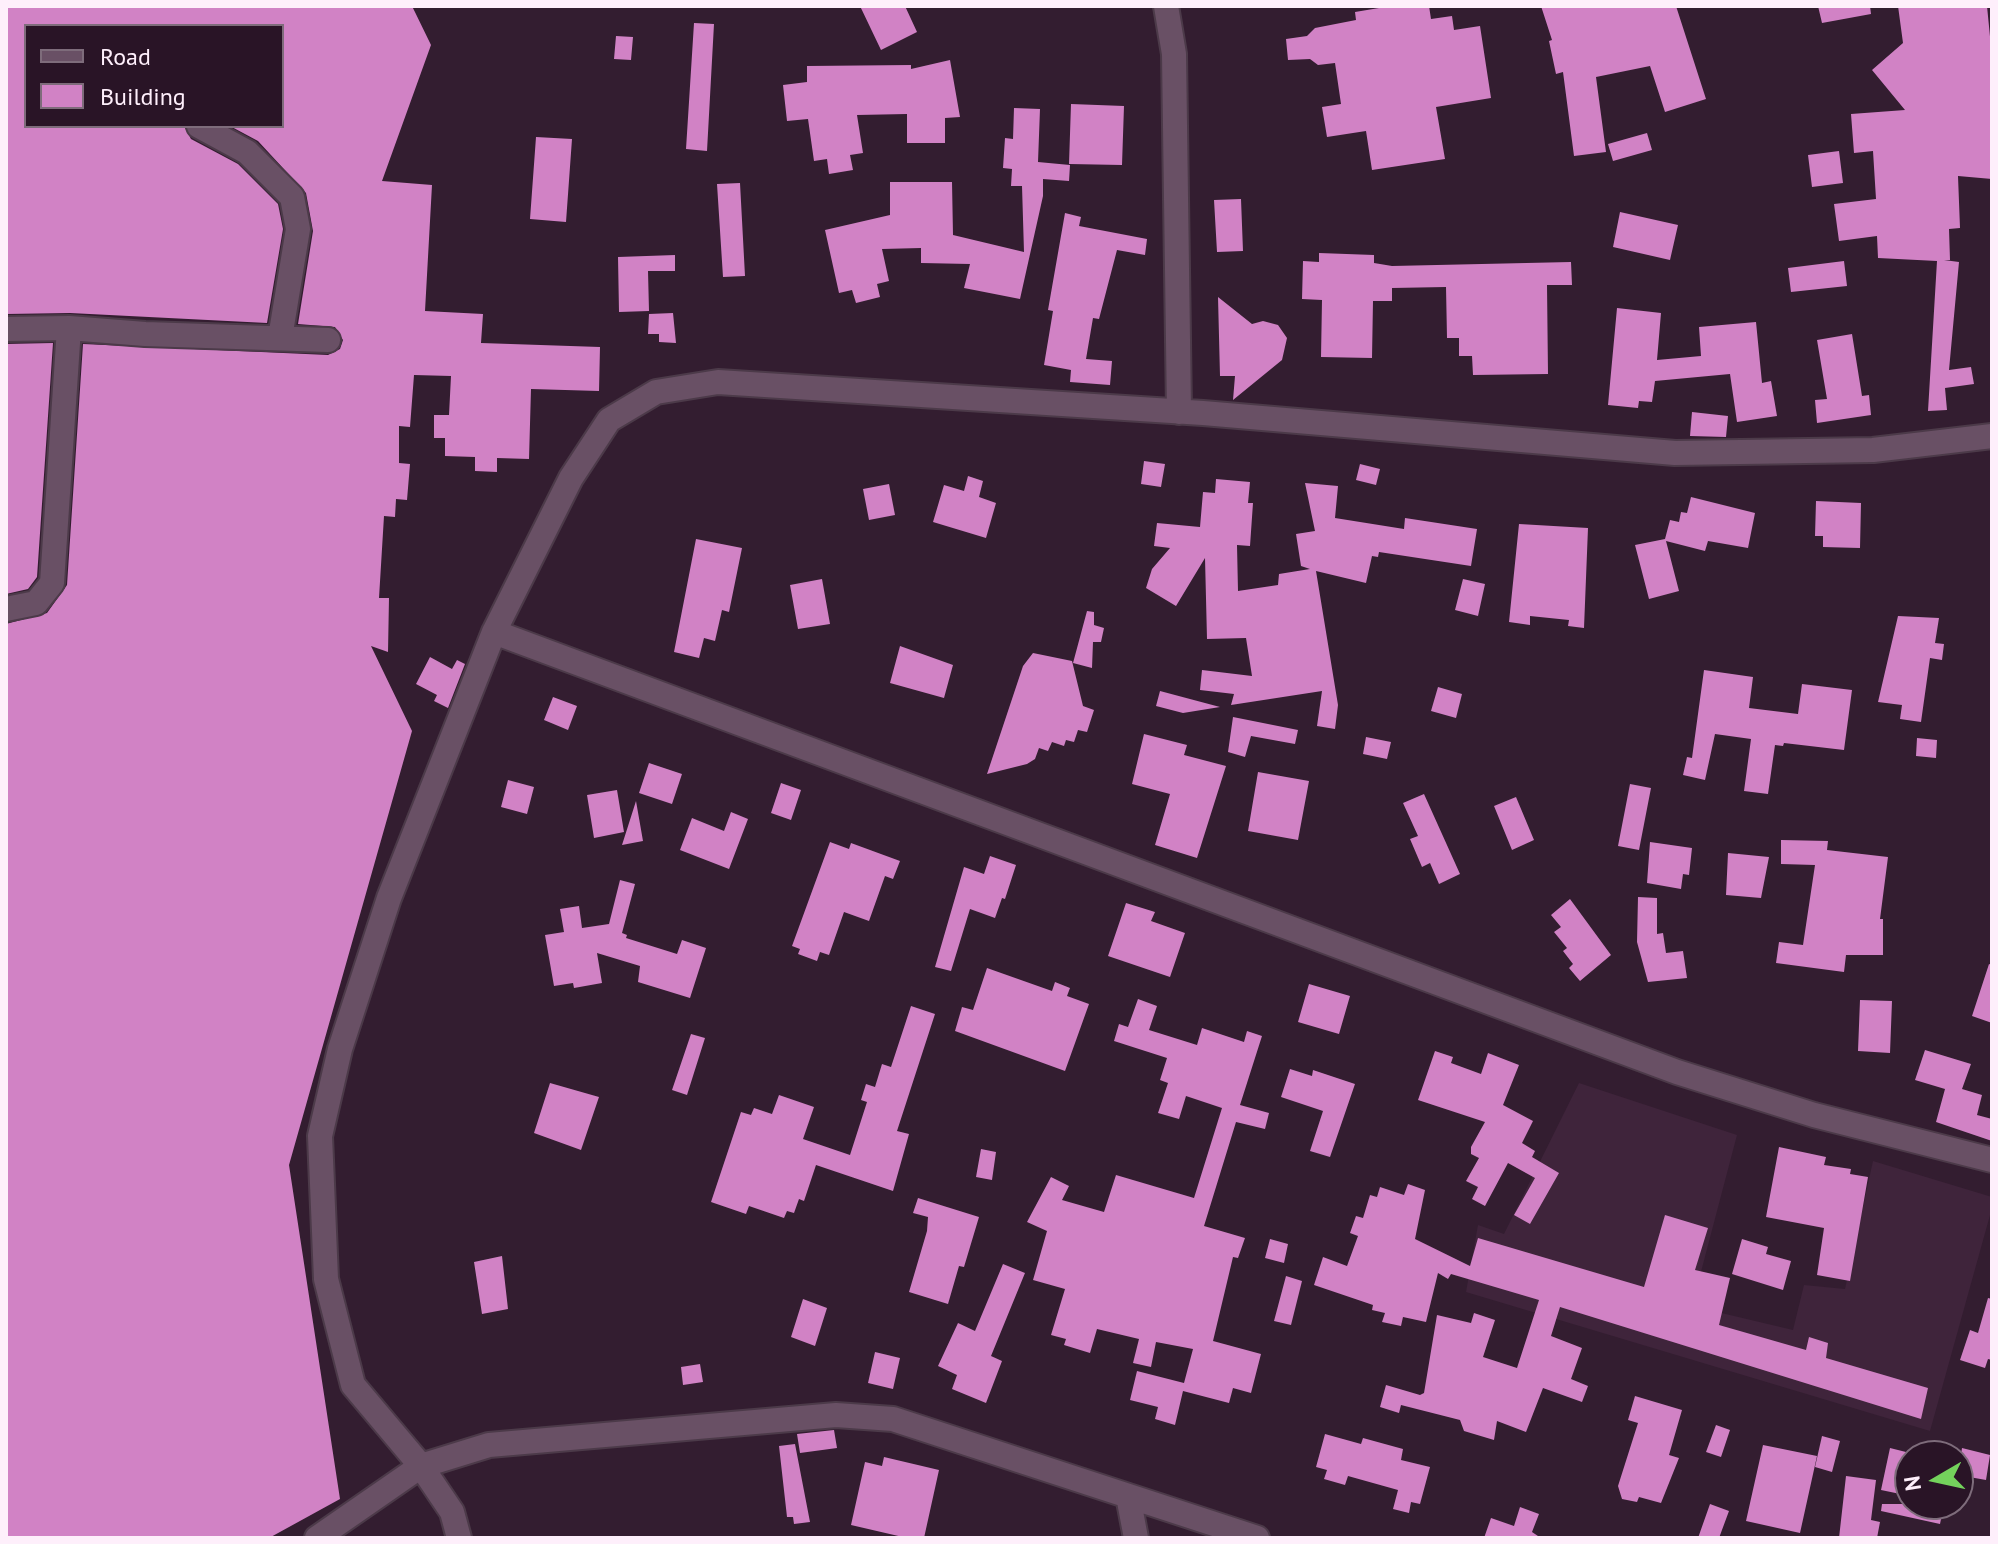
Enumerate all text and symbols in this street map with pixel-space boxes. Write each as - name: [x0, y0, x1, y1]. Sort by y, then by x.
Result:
- legend: [24, 24, 284, 128]
- text: Road: [100, 41, 151, 72]
- text: Building: [100, 81, 186, 112]
- north arrow: [1894, 1440, 1974, 1520]
- text: N: [1897, 1474, 1927, 1493]

